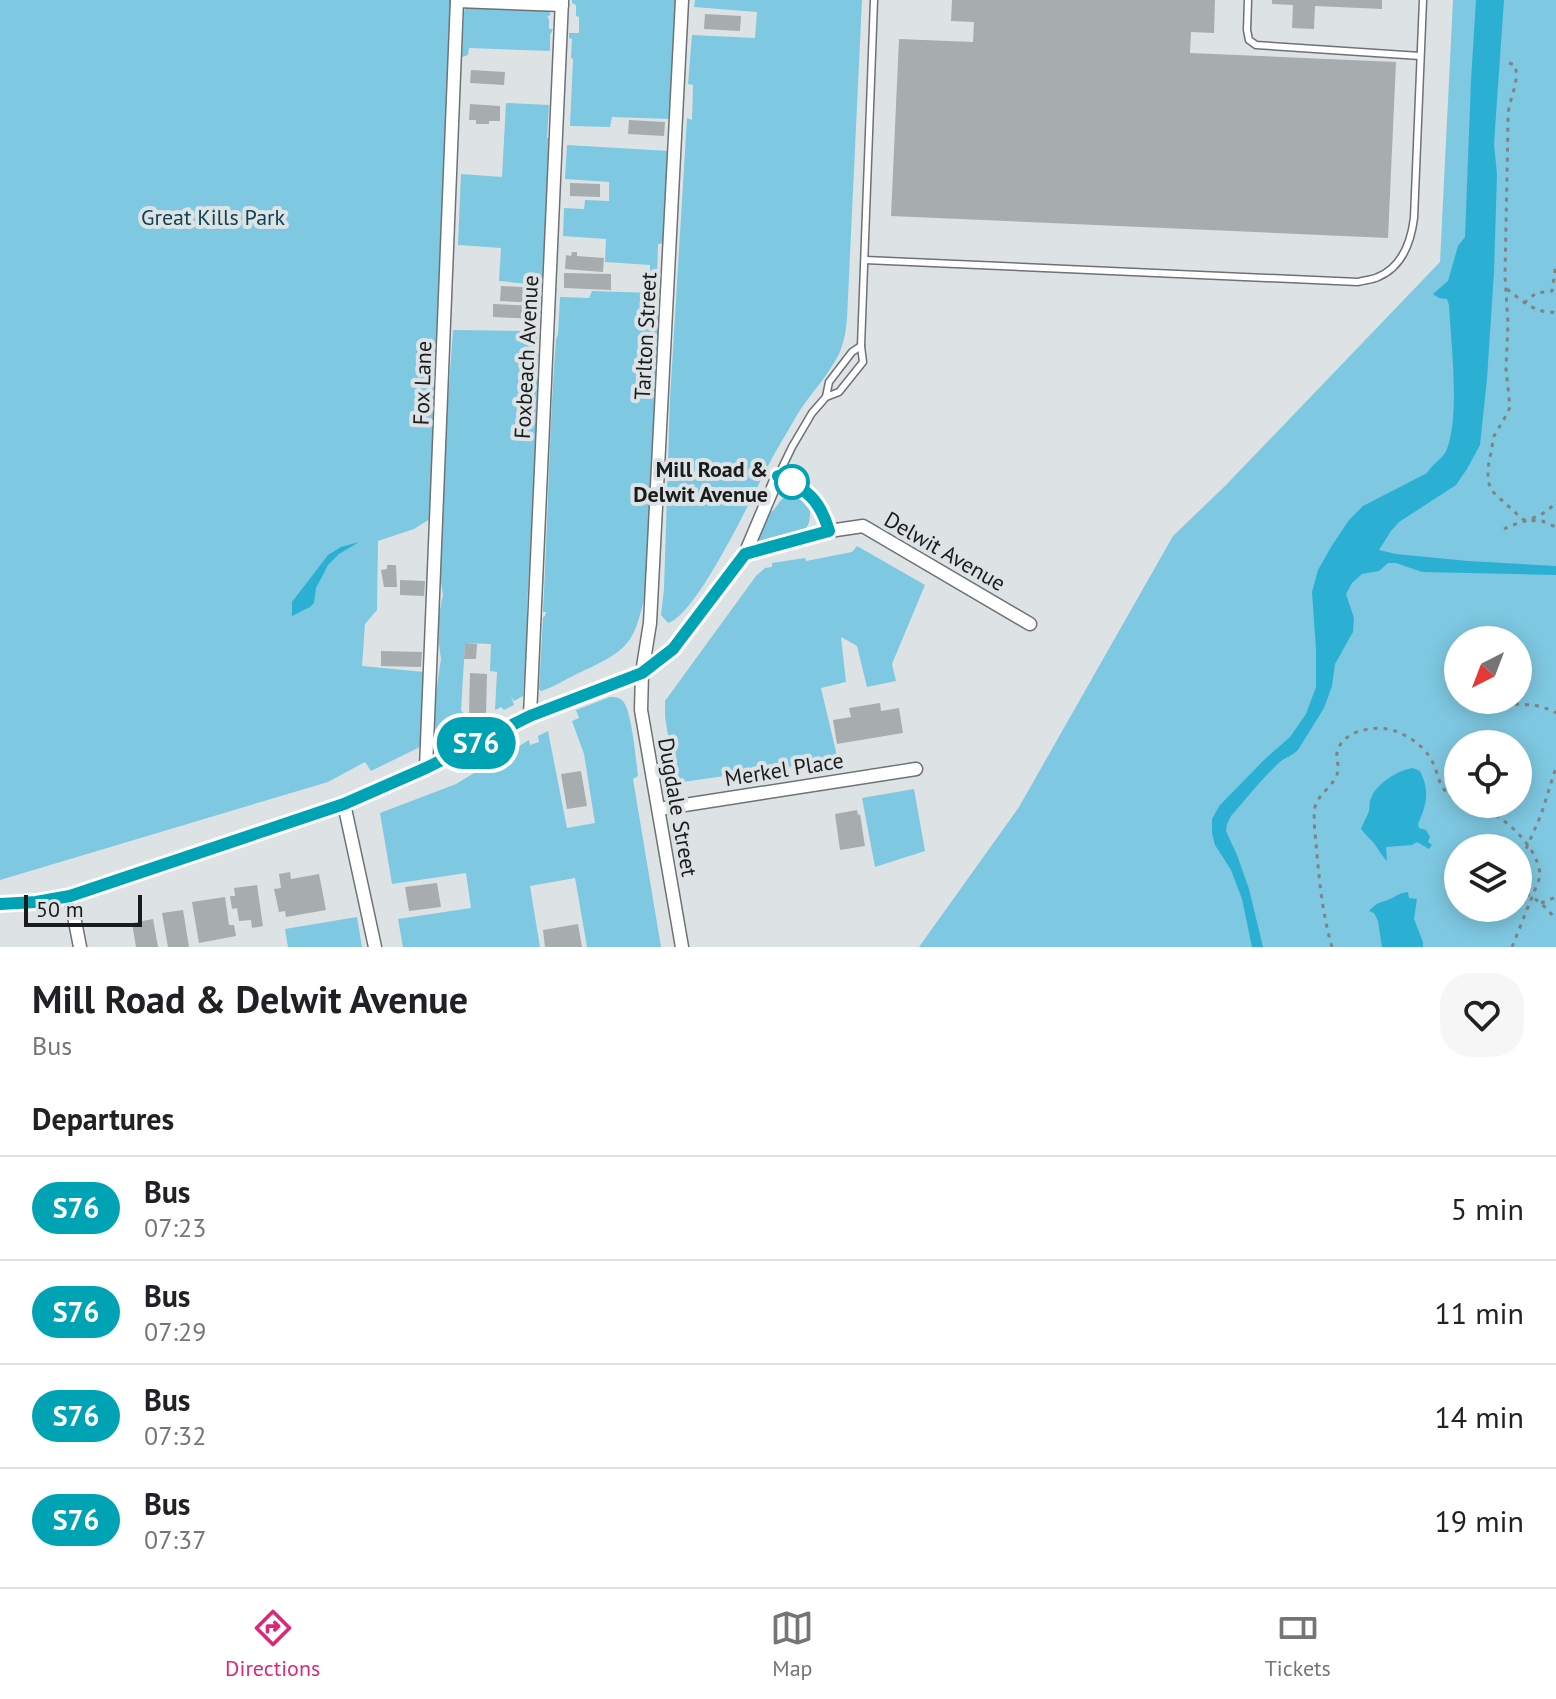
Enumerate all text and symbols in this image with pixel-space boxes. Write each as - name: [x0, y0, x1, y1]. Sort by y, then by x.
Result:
- park label: Great Kills Park: [141, 203, 286, 231]
- street label: Tarlton Street: [628, 271, 662, 401]
- street label: Foxbeach Avenue: [508, 274, 544, 440]
- street label: Fox Lane: [407, 340, 437, 426]
- place label: Mill Road & Delwit Avenue: [633, 455, 768, 508]
- marker: Mill Road & Delwit Avenue: [775, 465, 809, 499]
- street label: Delwit Avenue: [879, 505, 1011, 597]
- north arrow: [1444, 626, 1532, 714]
- map controls: [1444, 626, 1532, 922]
- line badge: S76: [430, 717, 522, 769]
- text: S76: [453, 724, 499, 761]
- button: locate: [1444, 730, 1532, 818]
- street label: Dugdale Street: [652, 735, 704, 879]
- street label: Merkel Place: [723, 746, 845, 792]
- button: layers: [1444, 834, 1532, 922]
- scale bar: [24, 891, 142, 927]
- text: 50 m: [36, 895, 84, 923]
- button: heart: [1440, 973, 1524, 1057]
- text: Mill Road & Delwit Avenue: [32, 974, 468, 1023]
- text: Bus: [32, 1029, 72, 1062]
- text: Departures: [32, 1099, 174, 1138]
- text: Bus: [144, 1172, 191, 1211]
- text: S76: [53, 1189, 99, 1226]
- text: 5 min: [1451, 1189, 1524, 1228]
- text: 07:23: [144, 1211, 206, 1244]
- text: Bus: [144, 1276, 191, 1315]
- text: S76: [53, 1293, 99, 1330]
- text: 11 min: [1434, 1293, 1524, 1332]
- text: 07:29: [144, 1315, 206, 1348]
- text: Bus: [144, 1380, 191, 1419]
- text: S76: [53, 1397, 99, 1434]
- text: 14 min: [1434, 1397, 1524, 1436]
- text: 07:32: [144, 1419, 206, 1452]
- text: Bus: [144, 1484, 191, 1523]
- text: S76: [53, 1501, 99, 1538]
- text: 19 min: [1434, 1501, 1524, 1540]
- text: 07:37: [144, 1523, 206, 1556]
- tab: Directions: [225, 1606, 320, 1682]
- tab: Map: [770, 1606, 814, 1682]
- tab: Tickets: [1265, 1606, 1331, 1682]

